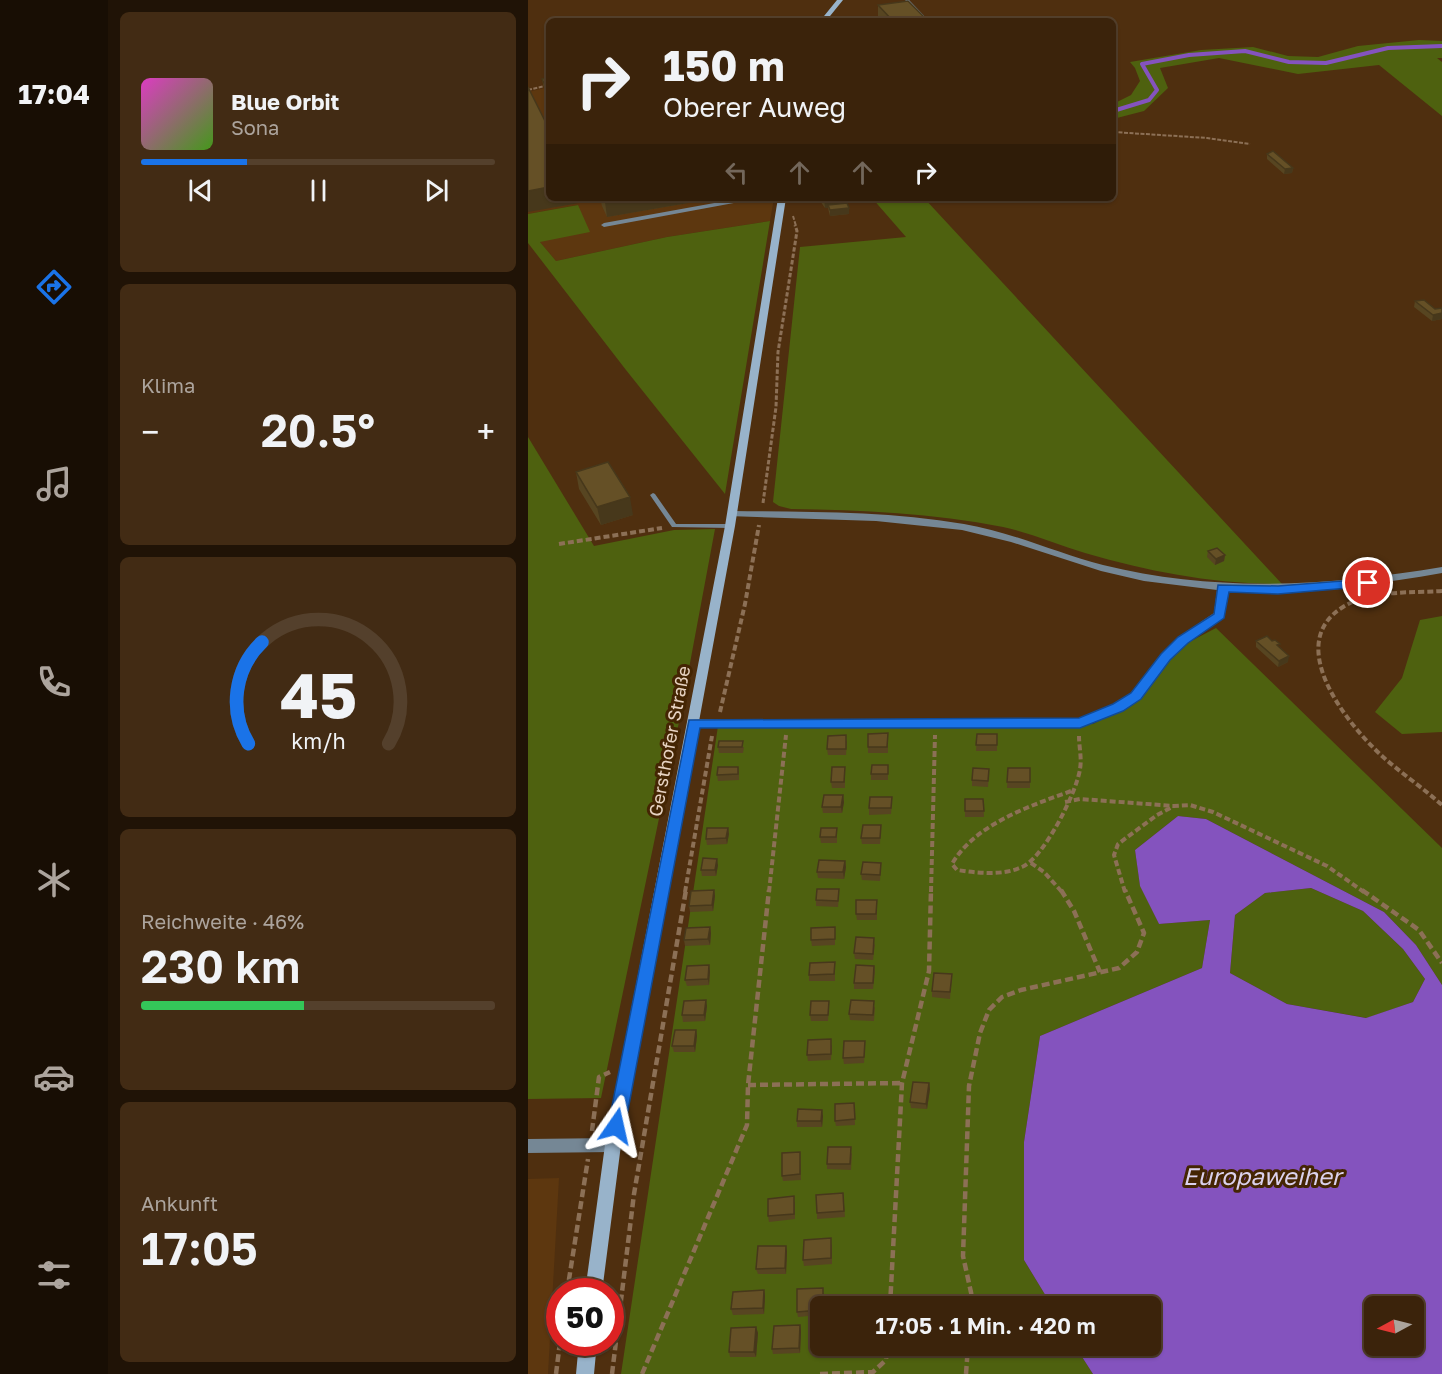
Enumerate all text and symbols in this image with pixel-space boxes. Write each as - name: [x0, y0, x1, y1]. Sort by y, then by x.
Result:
- text: 150 m: [663, 40, 785, 90]
- icon: right: [564, 42, 642, 120]
- text: 17:04: [18, 78, 90, 110]
- text: Blue Orbit: [231, 88, 339, 115]
- text: Oberer Auweg: [663, 91, 846, 123]
- text: Sona: [231, 115, 279, 139]
- icon: left: [720, 156, 753, 189]
- icon: ahead: [783, 156, 816, 189]
- icon: ahead: [846, 156, 879, 189]
- icon: right: [909, 156, 942, 189]
- icon: previous: [184, 174, 217, 207]
- icon: pause: [302, 174, 335, 207]
- icon: next: [420, 174, 453, 207]
- icon: directions: [33, 266, 75, 308]
- text: Klima: [141, 373, 195, 397]
- text: 20.5°: [261, 403, 375, 457]
- text: −: [141, 412, 159, 451]
- text: +: [477, 412, 495, 451]
- icon: music: [33, 463, 75, 505]
- pin: [1342, 557, 1393, 608]
- icon: arrive: [1351, 566, 1384, 599]
- text: 45: [279, 657, 357, 732]
- icon: phone: [33, 661, 75, 703]
- street label: Gersthofer Straße: [644, 664, 694, 818]
- text: km/h: [291, 728, 345, 754]
- icon: climate: [33, 859, 75, 901]
- text: Reichweite · 46%: [141, 909, 304, 933]
- text: 230 km: [141, 939, 300, 993]
- icon: car: [33, 1056, 75, 1098]
- position arrow: [584, 1094, 648, 1158]
- water label: Europaweiher: [1183, 1161, 1345, 1190]
- text: Ankunft: [141, 1191, 218, 1215]
- text: 17:05: [141, 1221, 258, 1275]
- icon: filters: [33, 1254, 75, 1296]
- speed limit sign: 50: [546, 1278, 624, 1356]
- north arrow: [1364, 1296, 1424, 1356]
- map controls: [1364, 1296, 1424, 1356]
- text: 17:05 · 1 Min. · 420 m: [875, 1312, 1096, 1339]

